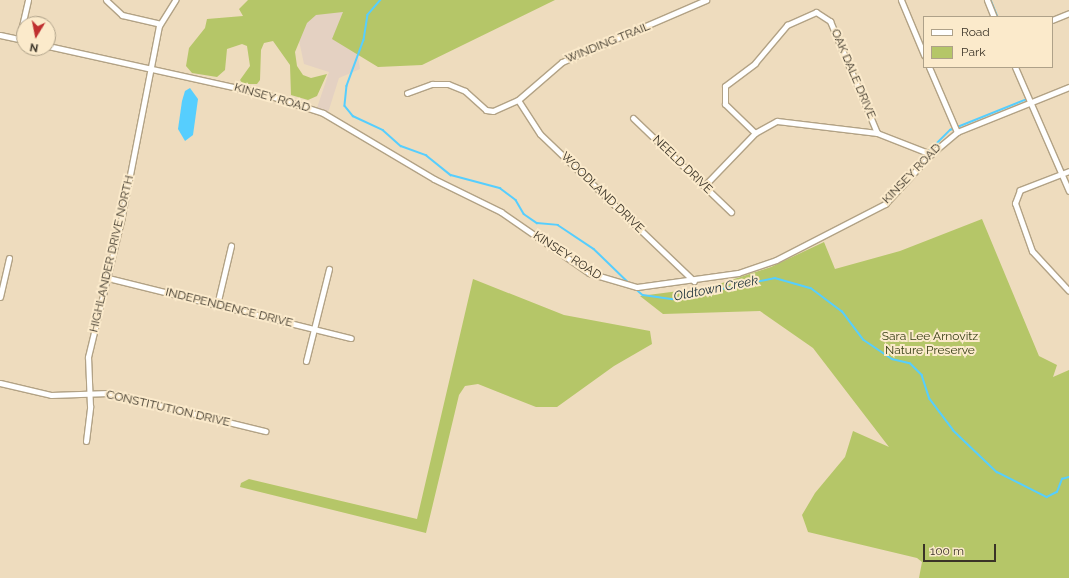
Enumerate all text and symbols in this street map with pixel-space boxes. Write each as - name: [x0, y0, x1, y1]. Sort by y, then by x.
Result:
- north arrow: [16, 16, 56, 56]
- legend: [923, 16, 1053, 68]
- street label: WINDING TRAIL: [563, 19, 653, 67]
- text: Road: [961, 25, 990, 39]
- street label: OAK DALE DRIVE: [828, 27, 878, 121]
- text: N: [29, 40, 39, 54]
- text: Park: [961, 45, 986, 59]
- street label: KINSEY ROAD: [232, 80, 312, 116]
- street label: NEELD DRIVE: [649, 133, 715, 197]
- street label: KINSEY ROAD: [880, 141, 944, 207]
- street label: WOODLAND DRIVE: [558, 150, 646, 236]
- street label: HIGHLANDER DRIVE NORTH: [87, 174, 137, 334]
- street label: KINSEY ROAD: [530, 229, 604, 283]
- water label: Oldtown Creek: [672, 273, 760, 305]
- street label: INDEPENDENCE DRIVE: [164, 285, 294, 331]
- park label: Sara Lee Arnovitz Nature Preserve: [882, 330, 978, 358]
- street label: CONSTITUTION DRIVE: [105, 388, 231, 430]
- scale bar: [925, 536, 998, 562]
- text: 100 m: [930, 544, 964, 558]

